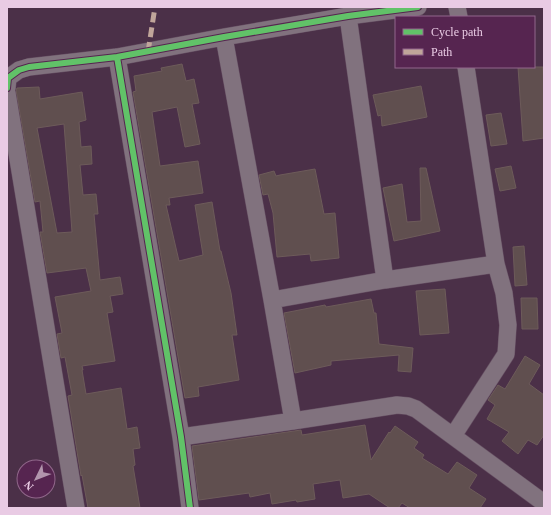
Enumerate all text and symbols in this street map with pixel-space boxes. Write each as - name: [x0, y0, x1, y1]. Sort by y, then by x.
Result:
- legend: [395, 16, 535, 68]
- text: Cycle path: [431, 25, 483, 39]
- text: Path: [431, 45, 452, 59]
- north arrow: [16, 459, 56, 499]
- text: N: [22, 479, 36, 493]

